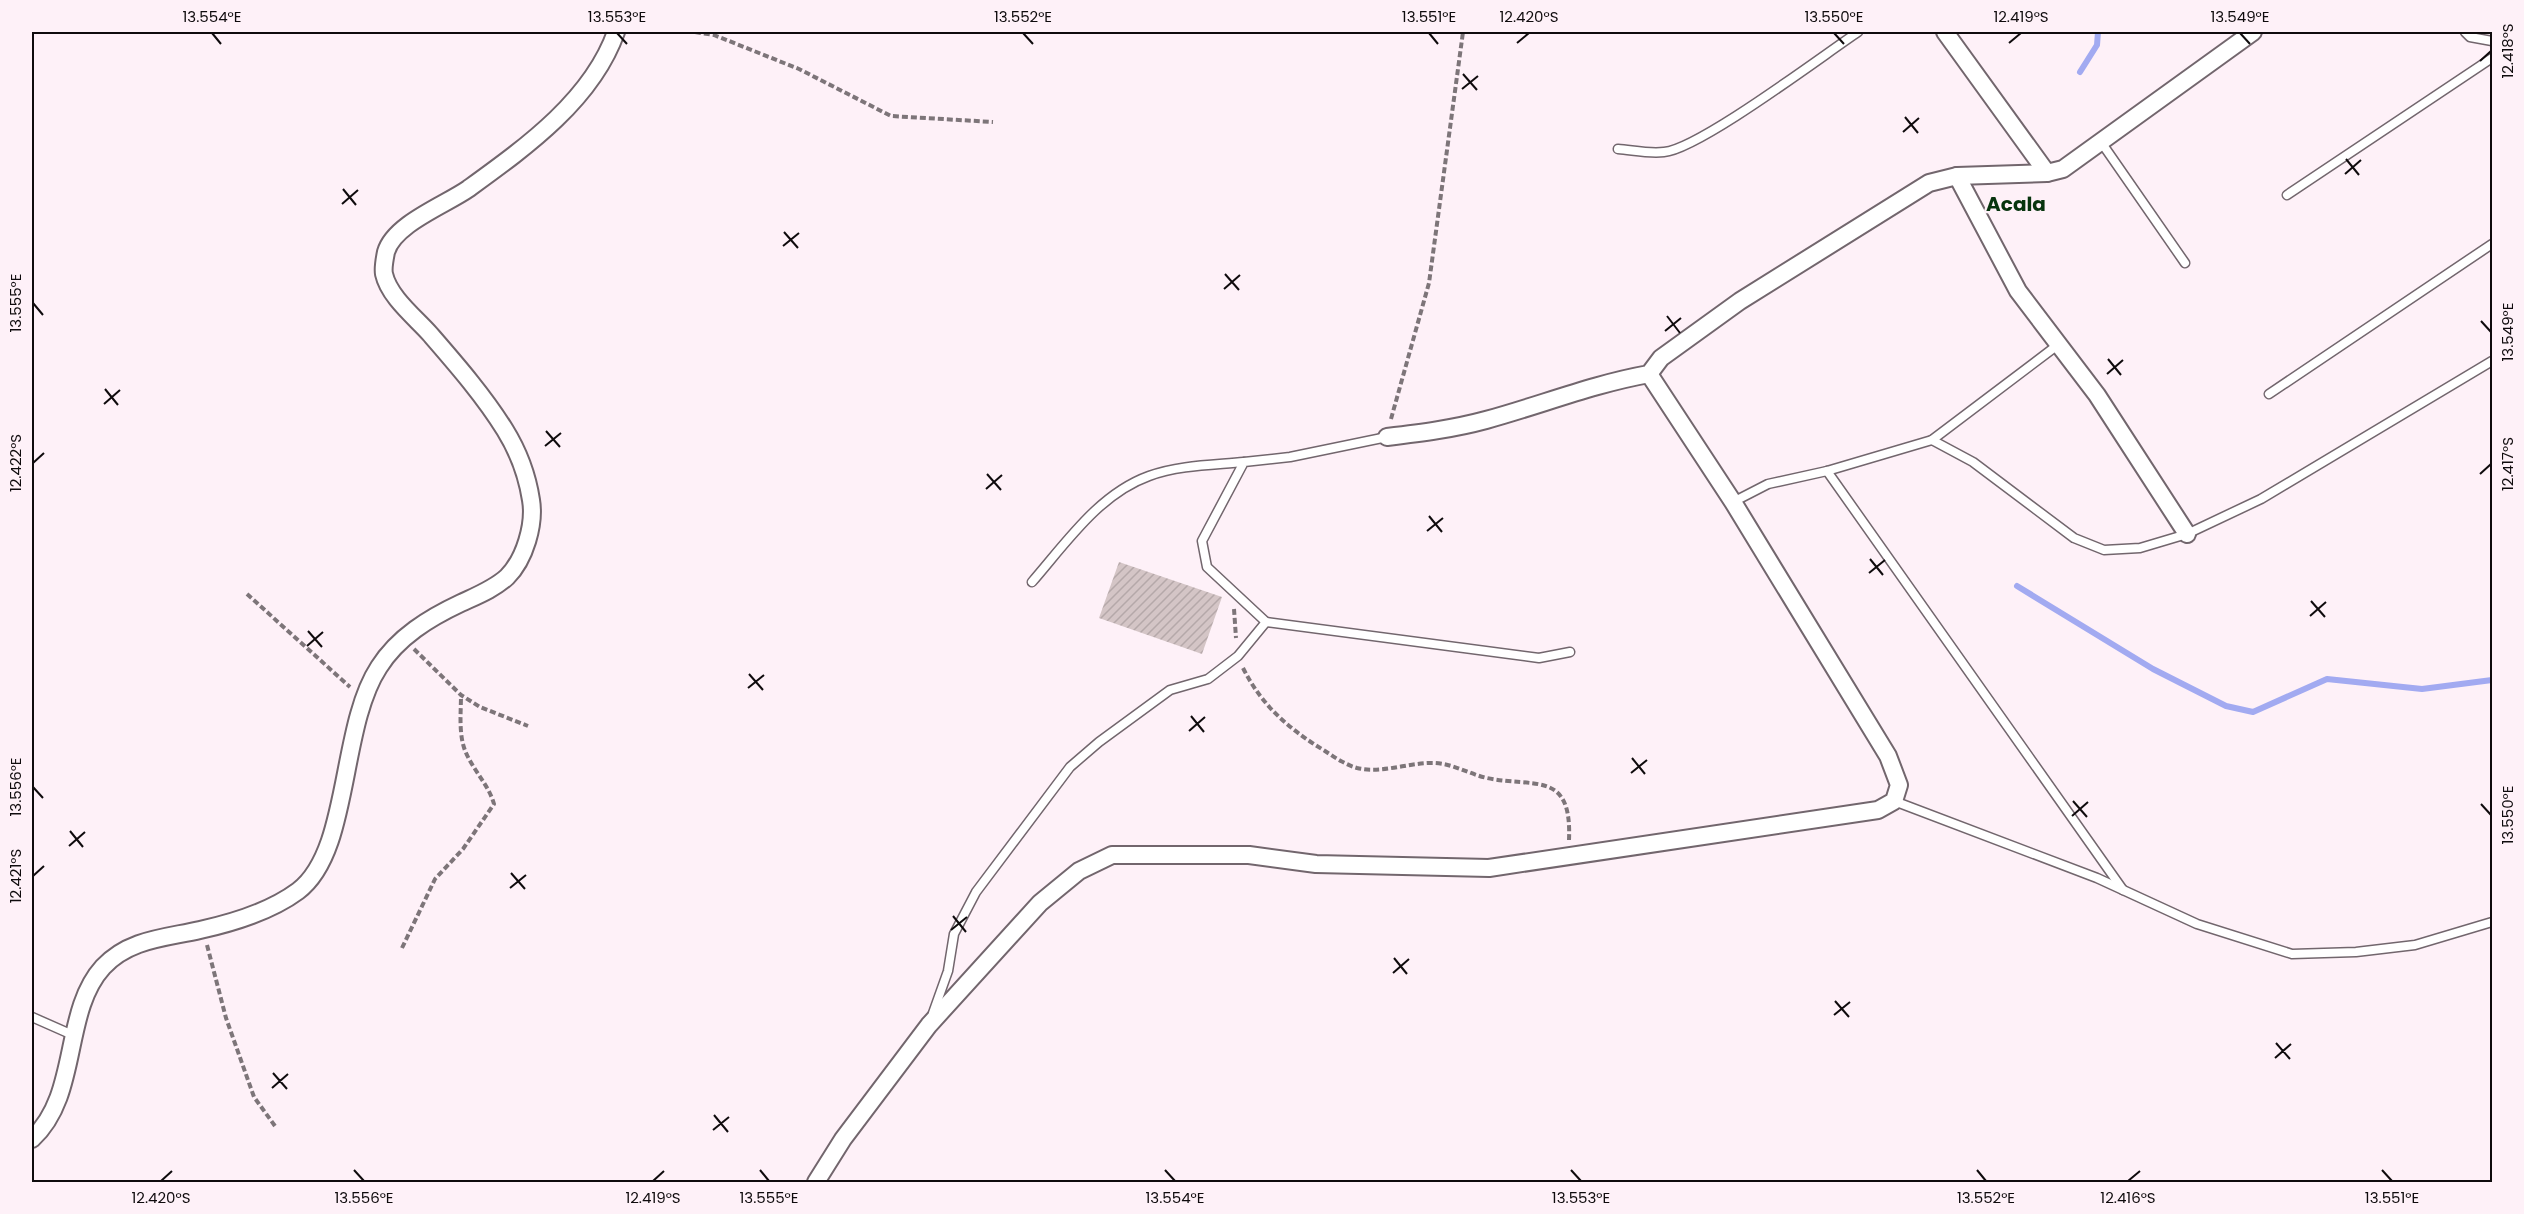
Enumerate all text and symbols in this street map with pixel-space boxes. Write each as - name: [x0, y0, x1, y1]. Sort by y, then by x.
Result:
- text: 13.554°E: [183, 6, 241, 27]
- text: 13.553°E: [588, 6, 646, 27]
- text: 13.552°E: [994, 6, 1052, 27]
- text: 13.551°E: [1402, 6, 1456, 27]
- text: 12.420°S: [1499, 6, 1559, 27]
- text: 13.550°E: [1805, 6, 1863, 27]
- text: 12.419°S: [1993, 6, 2049, 27]
- text: 13.549°E: [2211, 6, 2269, 27]
- text: 12.418°S: [2497, 23, 2518, 79]
- district label: Acala: [1986, 190, 2046, 218]
- text: 13.555°E: [5, 274, 26, 332]
- text: 13.549°E: [2497, 303, 2518, 361]
- text: 12.422°S: [5, 434, 26, 492]
- text: 12.417°S: [2497, 437, 2518, 491]
- text: 13.556°E: [5, 758, 26, 817]
- text: 13.550°E: [2497, 786, 2518, 844]
- text: 12.421°S: [5, 849, 26, 903]
- text: 12.420°S: [131, 1187, 191, 1208]
- text: 13.556°E: [335, 1187, 394, 1208]
- text: 12.419°S: [625, 1187, 681, 1208]
- text: 13.555°E: [740, 1187, 798, 1208]
- text: 13.554°E: [1146, 1187, 1204, 1208]
- text: 13.553°E: [1552, 1187, 1610, 1208]
- text: 13.552°E: [1957, 1187, 2015, 1208]
- text: 12.416°S: [2100, 1187, 2156, 1208]
- text: 13.551°E: [2365, 1187, 2419, 1208]

